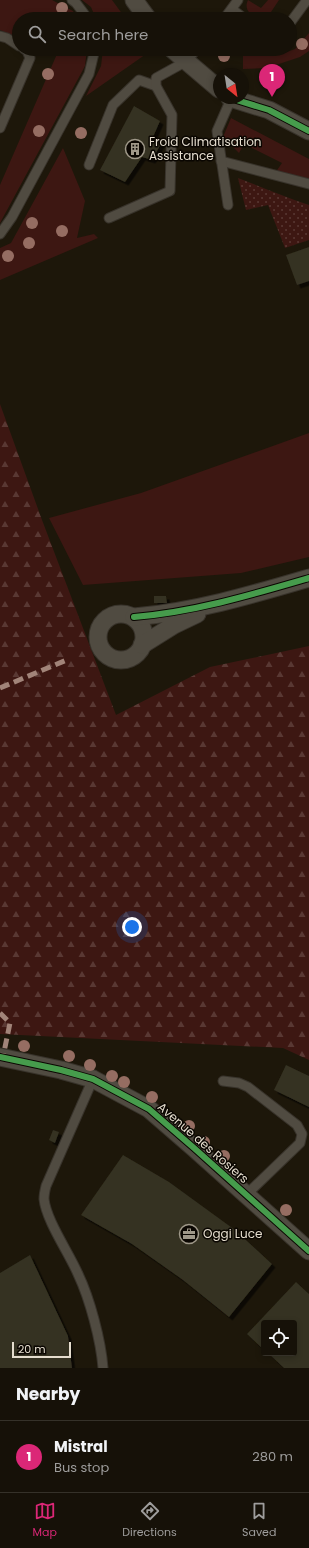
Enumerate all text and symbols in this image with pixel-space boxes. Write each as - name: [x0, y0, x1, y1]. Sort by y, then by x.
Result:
- search box: [12, 12, 297, 56]
- icon: search: [26, 23, 48, 45]
- text: Search here: [58, 24, 148, 45]
- pin: 1: [259, 64, 285, 97]
- north arrow: [213, 68, 249, 104]
- place label: Froid Climatisation Assistance: [149, 133, 262, 164]
- building icon: Froid Climatisation Assistance: [124, 138, 146, 160]
- your location: [122, 917, 142, 937]
- street label: Avenue des Rosiers: [154, 1098, 253, 1187]
- office icon: Oggi Luce: [178, 1223, 200, 1245]
- place label: Oggi Luce: [203, 1225, 262, 1242]
- map controls: [261, 1320, 297, 1356]
- button: locate: [261, 1320, 297, 1356]
- scale bar: [12, 1340, 71, 1359]
- text: 20 m: [18, 1341, 46, 1357]
- text: Nearby: [16, 1382, 80, 1406]
- text: Mistral: [54, 1436, 108, 1457]
- text: 1: [27, 1447, 31, 1466]
- text: 280 m: [252, 1447, 293, 1466]
- text: Bus stop: [54, 1458, 109, 1477]
- tab: Map: [33, 1500, 57, 1541]
- tab: Directions: [122, 1500, 177, 1541]
- tab: Saved: [242, 1500, 276, 1541]

